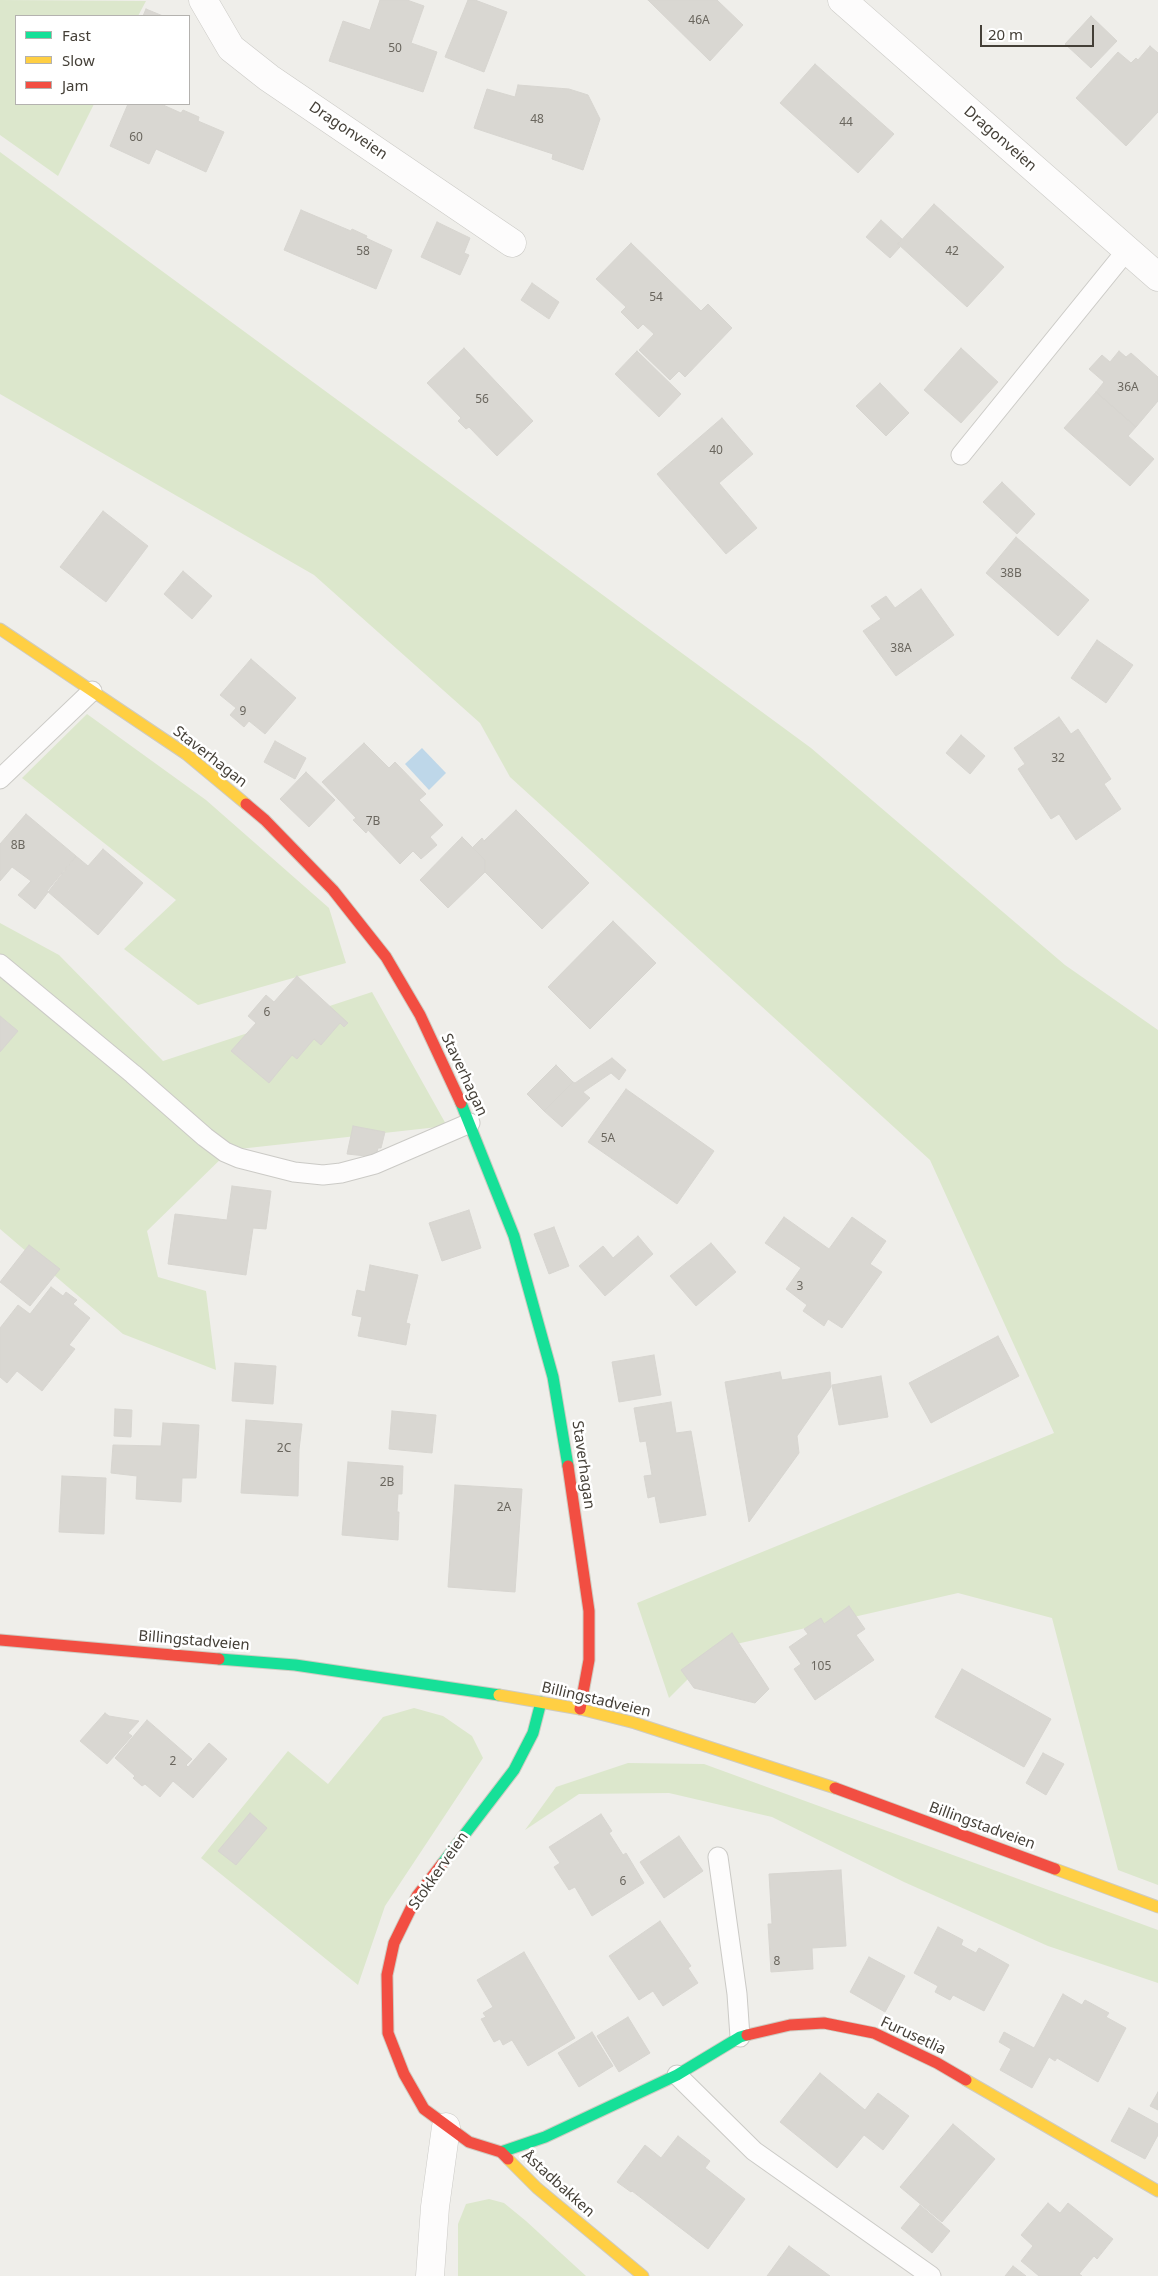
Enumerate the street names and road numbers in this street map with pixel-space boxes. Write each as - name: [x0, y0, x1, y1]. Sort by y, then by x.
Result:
- street label: Dragonveien: [305, 98, 391, 164]
- street label: Dragonveien: [960, 103, 1040, 175]
- street label: Staverhagan: [169, 723, 251, 791]
- street label: Staverhagan: [437, 1031, 491, 1119]
- street label: Staverhagan: [568, 1420, 598, 1510]
- street label: Billingstadveien: [138, 1627, 250, 1655]
- street label: Billingstadveien: [540, 1679, 652, 1721]
- street label: Billingstadveien: [926, 1798, 1038, 1854]
- street label: Stokkerveien: [406, 1829, 472, 1913]
- street label: Furusetlia: [878, 2013, 948, 2059]
- street label: Åstadbakken: [518, 2147, 598, 2221]

